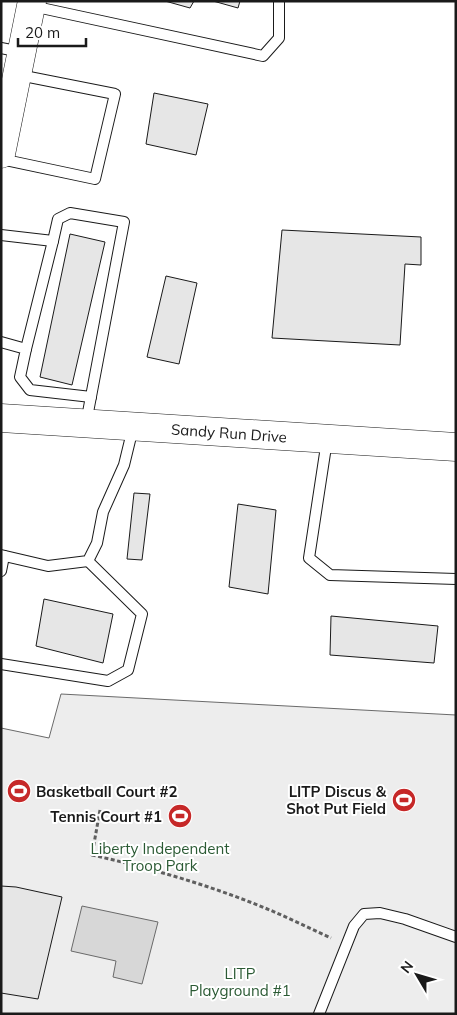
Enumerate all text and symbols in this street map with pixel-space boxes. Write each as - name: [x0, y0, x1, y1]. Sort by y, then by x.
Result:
- scale bar: [18, 15, 85, 47]
- text: 20 m: [25, 23, 60, 42]
- street label: Sandy Run Drive: [170, 419, 288, 447]
- sports icon: Basketball Court #2: [6, 778, 32, 804]
- place label: Basketball Court #2: [36, 782, 177, 801]
- place label: LITP Discus & Shot Put Field: [286, 782, 387, 818]
- sports icon: LITP Discus & Shot Put Field: [391, 787, 417, 813]
- sports icon: Tennis Court #1: [167, 803, 193, 829]
- place label: Tennis Court #1: [50, 807, 162, 826]
- park label: Liberty Independent Troop Park: [91, 839, 229, 875]
- north arrow: [392, 950, 442, 1000]
- text: N: [396, 957, 417, 977]
- park label: LITP Playground #1: [189, 964, 291, 1000]

